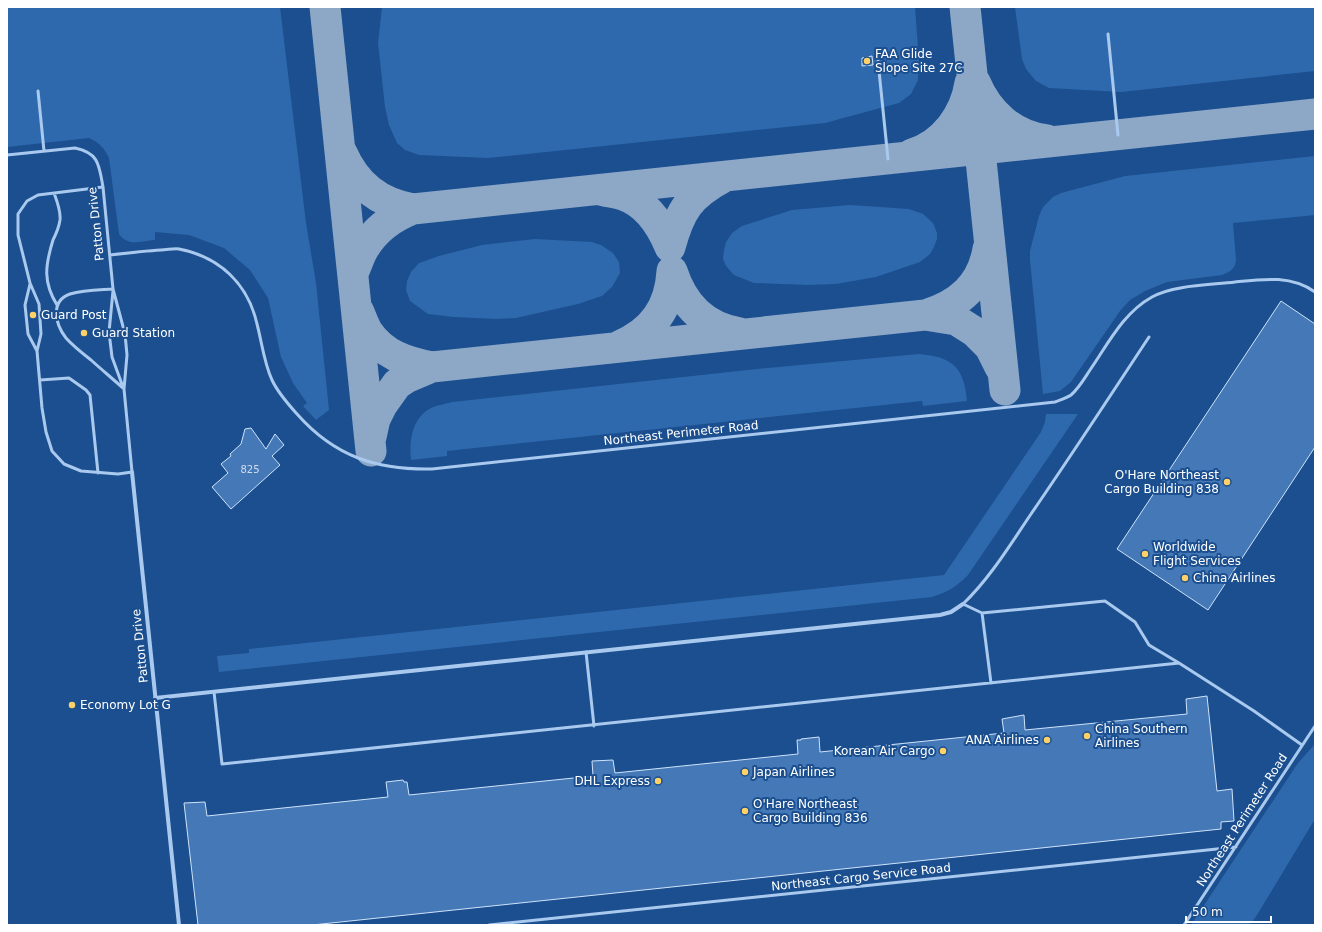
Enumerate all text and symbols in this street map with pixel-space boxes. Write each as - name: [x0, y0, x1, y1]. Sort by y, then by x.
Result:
- place label: FAA Glide Slope Site 27C: [875, 47, 963, 75]
- marker: FAA Glide Slope Site 27C: [862, 56, 872, 66]
- street label: Patton Drive: [85, 186, 107, 262]
- place label: Guard Post: [41, 308, 107, 322]
- marker: Guard Post: [28, 310, 38, 320]
- place label: Guard Station: [92, 326, 175, 340]
- marker: Guard Station: [79, 328, 89, 338]
- street label: Northeast Perimeter Road: [603, 418, 759, 448]
- house number: 825: [240, 464, 260, 475]
- place label: O'Hare Northeast Cargo Building 838: [1104, 468, 1219, 496]
- marker: O'Hare Northeast Cargo Building 838: [1222, 477, 1232, 487]
- place label: Worldwide Flight Services: [1153, 540, 1241, 568]
- marker: Worldwide Flight Services: [1140, 549, 1150, 559]
- place label: China Airlines: [1193, 571, 1275, 585]
- marker: China Airlines: [1180, 573, 1190, 583]
- street label: Patton Drive: [129, 608, 151, 684]
- place label: Economy Lot G: [80, 698, 171, 712]
- marker: Economy Lot G: [67, 700, 77, 710]
- place label: China Southern Airlines: [1095, 722, 1188, 750]
- marker: China Southern Airlines: [1082, 731, 1092, 741]
- place label: ANA Airlines: [965, 733, 1039, 747]
- marker: ANA Airlines: [1042, 735, 1052, 745]
- place label: Korean Air Cargo: [834, 744, 935, 758]
- marker: Korean Air Cargo: [938, 746, 948, 756]
- street label: Northeast Perimeter Road: [1194, 751, 1290, 889]
- place label: Japan Airlines: [752, 765, 835, 779]
- marker: Japan Airlines: [740, 767, 750, 777]
- place label: DHL Express: [574, 774, 650, 788]
- marker: DHL Express: [653, 776, 663, 786]
- place label: O'Hare Northeast Cargo Building 836: [753, 797, 868, 825]
- marker: O'Hare Northeast Cargo Building 836: [740, 806, 750, 816]
- street label: Northeast Cargo Service Road: [770, 861, 952, 893]
- scale bar: [1186, 898, 1271, 924]
- text: 50 m: [1192, 905, 1223, 919]

